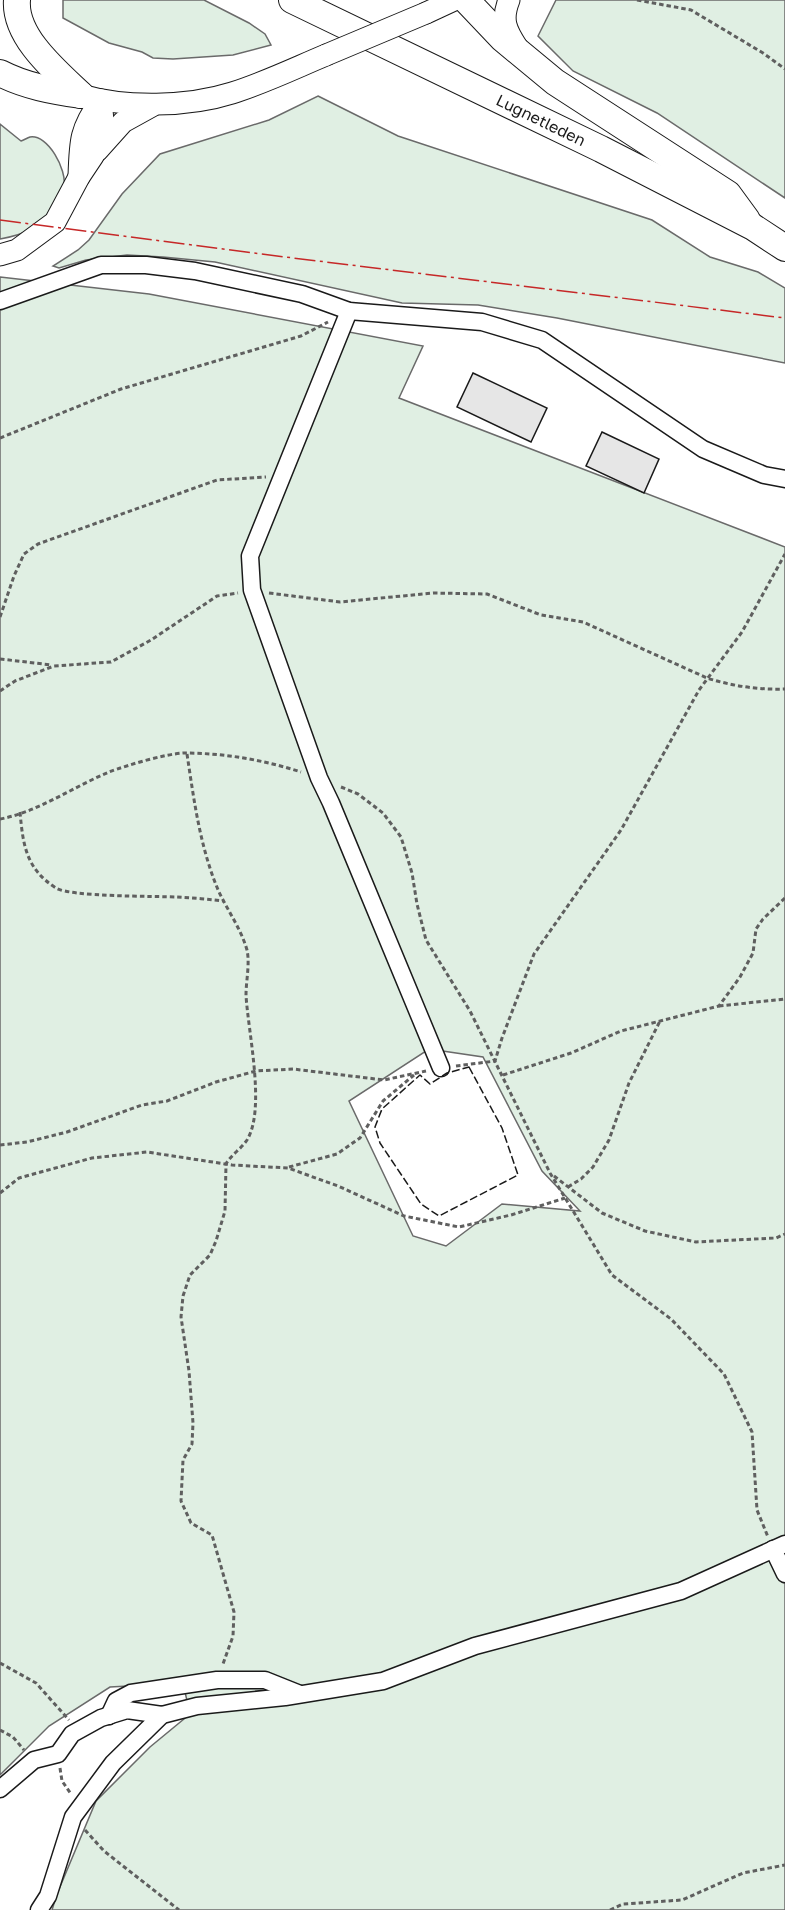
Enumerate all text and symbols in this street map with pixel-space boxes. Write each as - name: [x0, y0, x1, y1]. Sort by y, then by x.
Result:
- street label: Lugnetleden: [493, 90, 589, 150]

